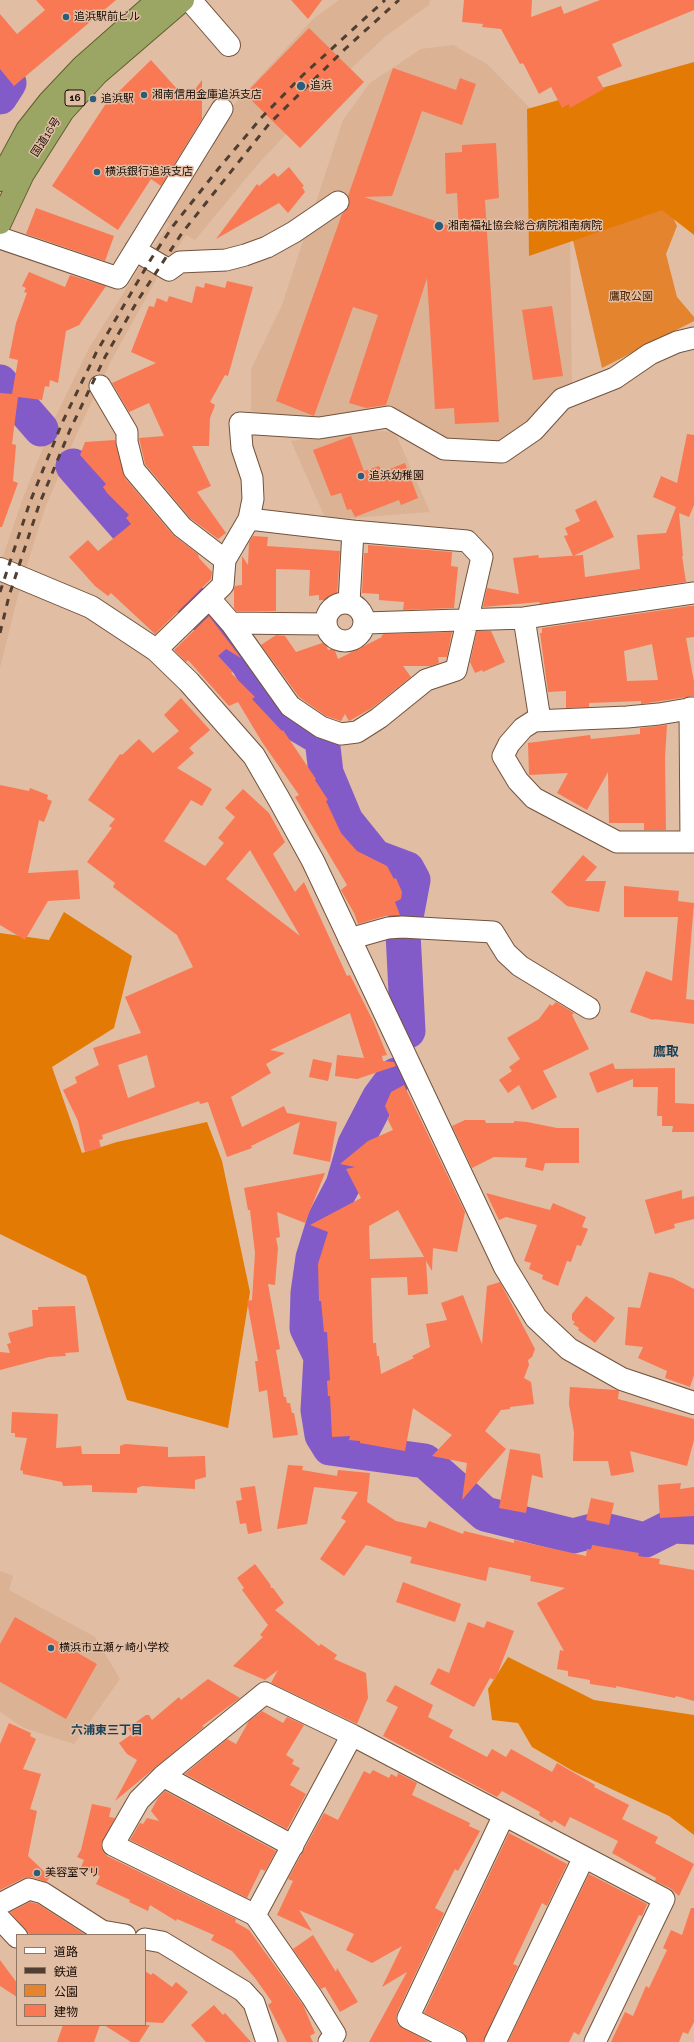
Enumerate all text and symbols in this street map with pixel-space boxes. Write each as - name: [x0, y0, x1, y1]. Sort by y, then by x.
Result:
- place label: 追浜駅前ビル: [74, 10, 140, 24]
- marker: 追浜駅前ビル: [61, 12, 71, 22]
- place label: 追浜: [310, 79, 332, 93]
- marker: 追浜: [295, 80, 307, 92]
- place label: 湘南信用金庫追浜支店: [152, 88, 262, 102]
- road number: 16: [65, 90, 85, 106]
- marker: 湘南信用金庫追浜支店: [139, 90, 149, 100]
- place label: 追浜駅: [101, 92, 134, 106]
- marker: 追浜駅: [88, 94, 98, 104]
- street label: 国道16号: [28, 115, 64, 159]
- place label: 横浜銀行追浜支店: [105, 165, 193, 179]
- marker: 横浜銀行追浜支店: [92, 167, 102, 177]
- place label: 湘南福祉協会総合病院湘南病院: [448, 219, 602, 233]
- marker: 湘南福祉協会総合病院湘南病院: [433, 220, 445, 232]
- park label: 鷹取公園: [609, 290, 653, 304]
- place label: 追浜幼稚園: [369, 469, 424, 483]
- marker: 追浜幼稚園: [356, 471, 366, 481]
- district label: 鷹取: [653, 1044, 679, 1060]
- place label: 横浜市立瀬ヶ崎小学校: [59, 1641, 169, 1655]
- marker: 横浜市立瀬ヶ崎小学校: [46, 1643, 56, 1653]
- district label: 六浦東三丁目: [71, 1723, 143, 1737]
- place label: 美容室マリ: [45, 1866, 100, 1880]
- marker: 美容室マリ: [32, 1868, 42, 1878]
- legend: [16, 1934, 146, 2026]
- text: 道路: [54, 1945, 78, 1959]
- text: 鉄道: [54, 1965, 78, 1979]
- text: 公園: [54, 1985, 78, 1999]
- text: 建物: [54, 2005, 78, 2019]

